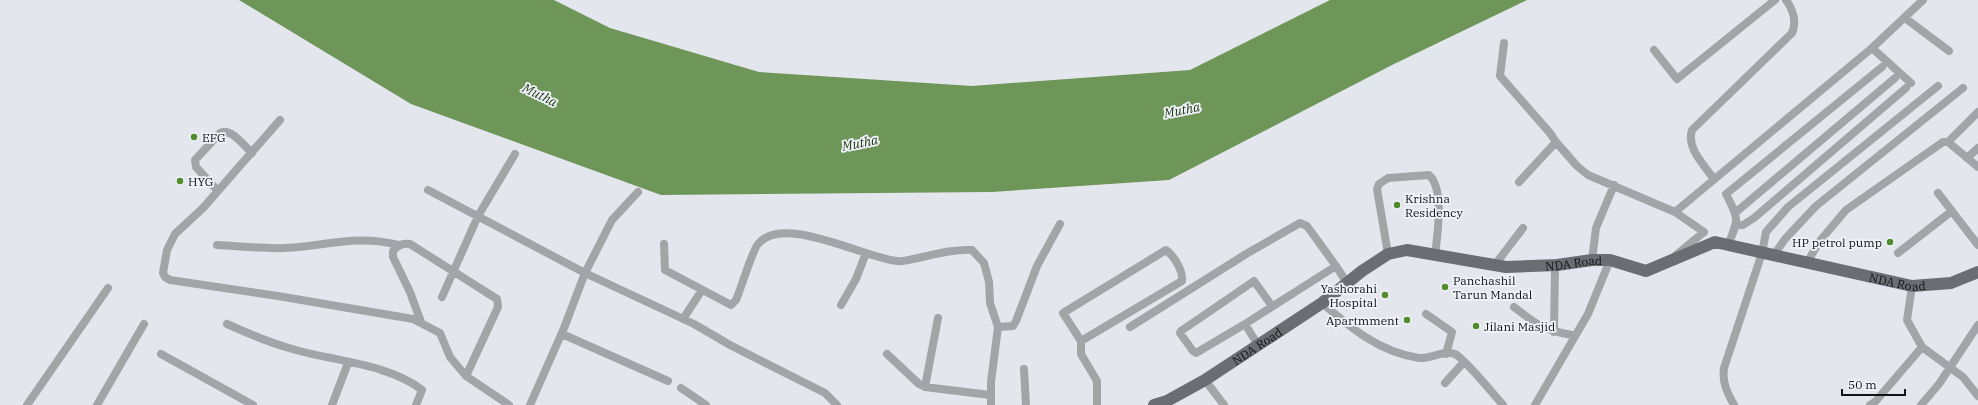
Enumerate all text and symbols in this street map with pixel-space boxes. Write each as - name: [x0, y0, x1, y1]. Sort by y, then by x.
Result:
- water label: Mutha: [519, 79, 560, 111]
- water label: Mutha: [1161, 98, 1202, 122]
- place label: EFG: [202, 130, 226, 145]
- water label: Mutha: [839, 131, 880, 155]
- marker: EFG: [189, 132, 199, 142]
- place label: HYG: [188, 174, 214, 189]
- marker: HYG: [175, 176, 185, 186]
- place label: Krishna Residency: [1405, 191, 1464, 220]
- marker: Krishna Residency: [1392, 200, 1402, 210]
- place label: HP petrol pump: [1792, 235, 1882, 250]
- marker: HP petrol pump: [1885, 237, 1895, 247]
- street label: NDA Road: [1545, 252, 1602, 273]
- street label: NDA Road: [1868, 269, 1926, 293]
- place label: Panchashil Tarun Mandal: [1453, 273, 1533, 302]
- place label: Yashorahi Hospital: [1320, 281, 1377, 310]
- marker: Panchashil Tarun Mandal: [1440, 282, 1450, 292]
- marker: Yashorahi Hospital: [1380, 290, 1390, 300]
- place label: Apartmment: [1326, 313, 1399, 328]
- marker: Apartmment: [1402, 315, 1412, 325]
- place label: Jilani Masjid: [1484, 319, 1555, 334]
- marker: Jilani Masjid: [1471, 321, 1481, 331]
- street label: NDA Road: [1229, 324, 1285, 368]
- scale bar: [1842, 371, 1905, 397]
- text: 50 m: [1848, 377, 1877, 392]

